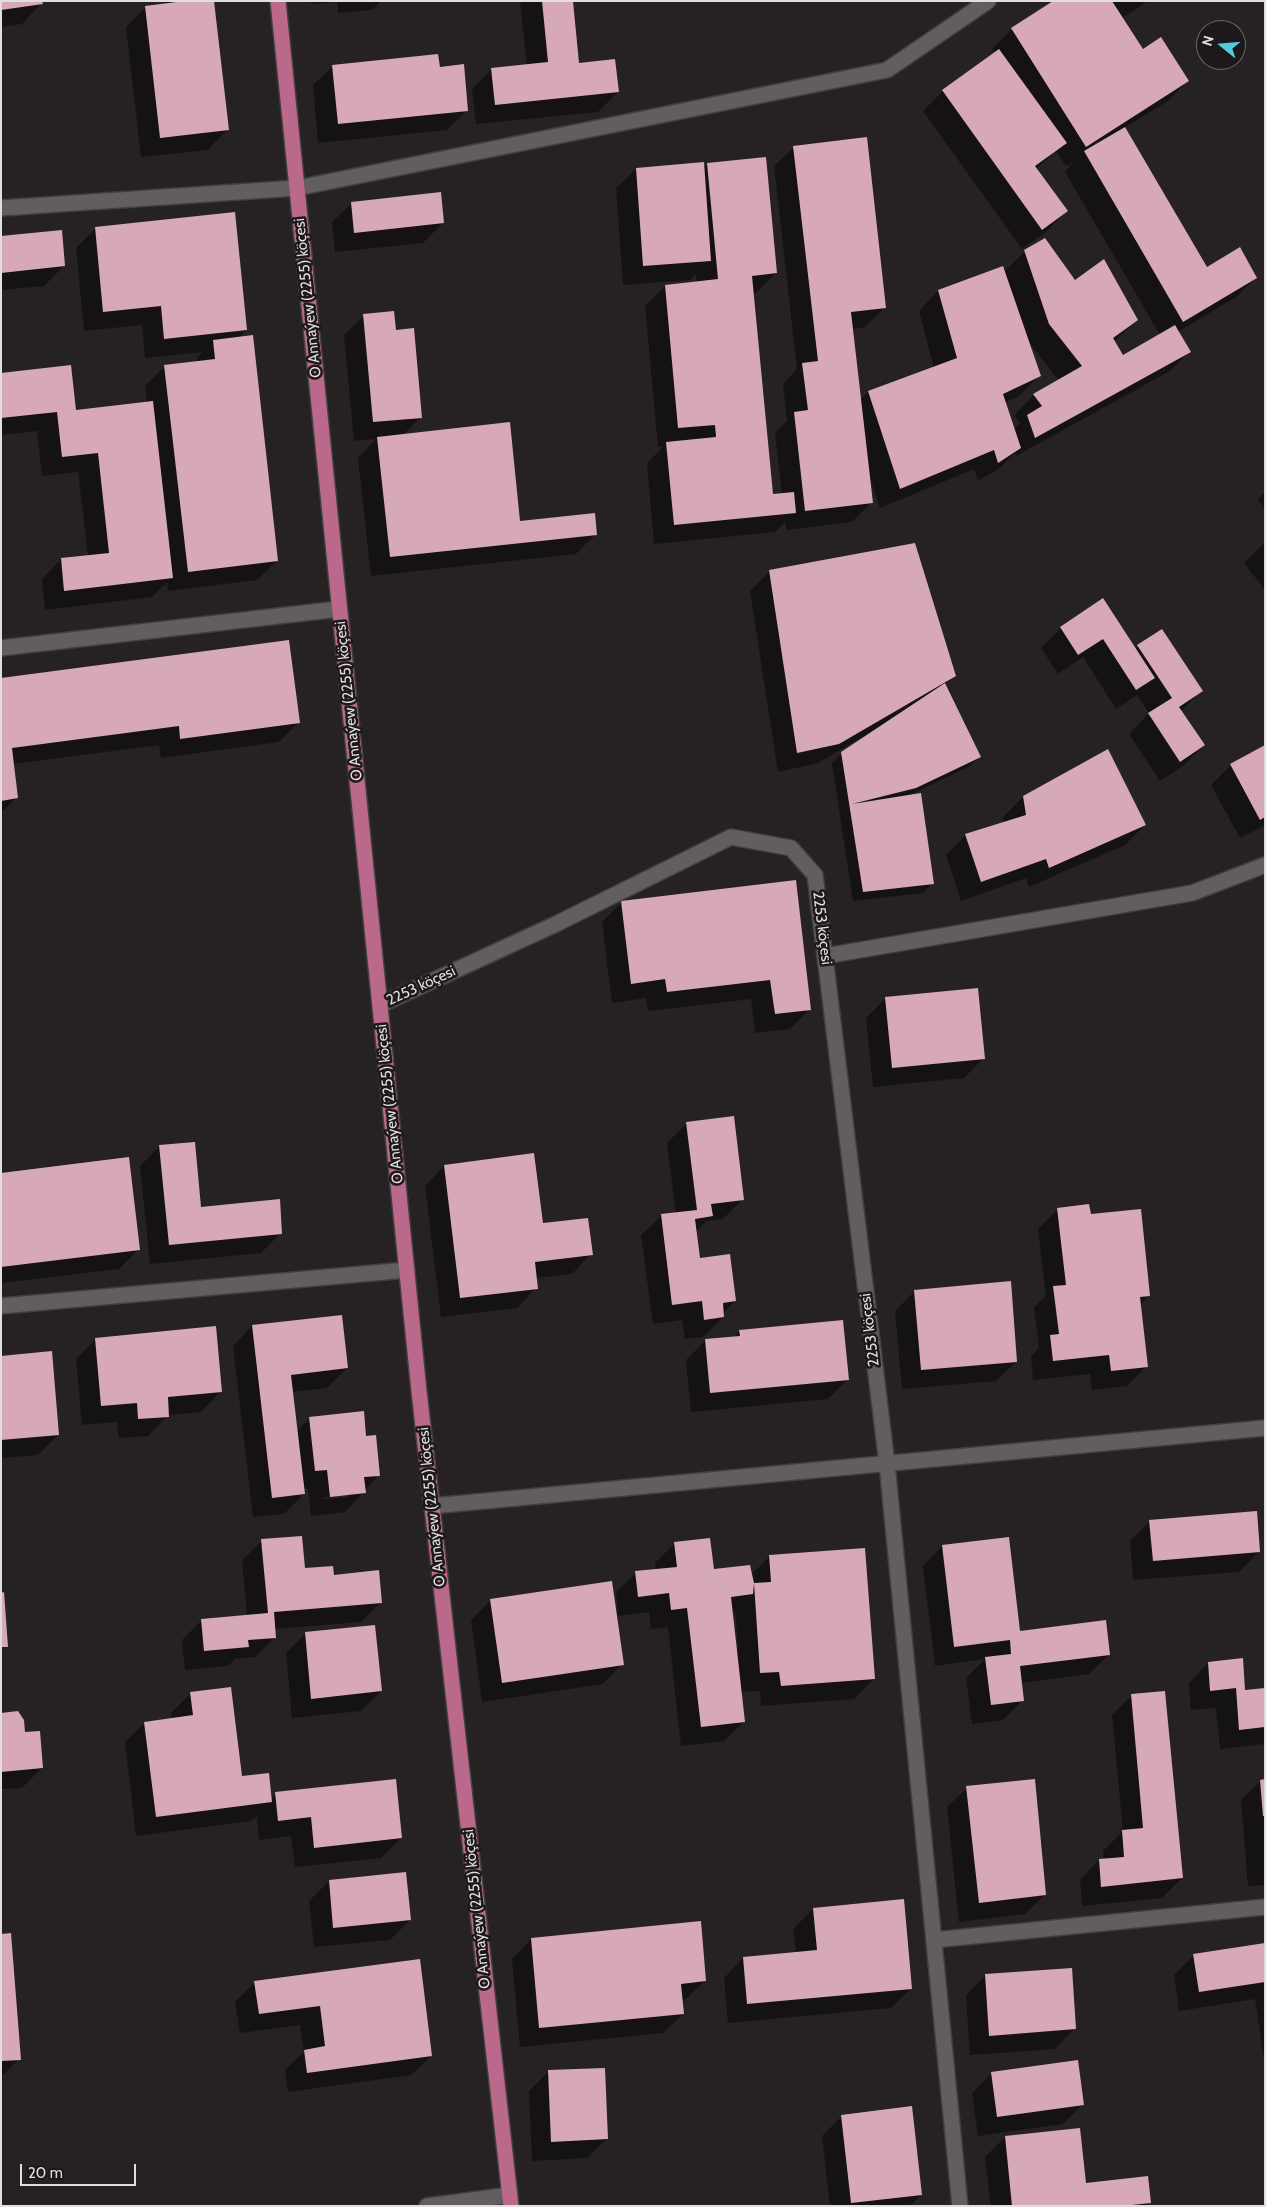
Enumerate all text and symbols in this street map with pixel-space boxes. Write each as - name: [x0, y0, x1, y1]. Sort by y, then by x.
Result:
- north arrow: [1196, 20, 1246, 70]
- text: N: [1198, 34, 1218, 48]
- street label: O Annaýew (2255) köçesi: [291, 217, 325, 379]
- street label: O Annaýew (2255) köçesi: [332, 620, 366, 782]
- street label: 2253 köçesi: [809, 890, 835, 966]
- street label: 2253 köçesi: [384, 962, 458, 1010]
- street label: O Annaýew (2255) köçesi: [373, 1023, 407, 1185]
- street label: 2253 köçesi: [857, 1292, 883, 1368]
- street label: O Annaýew (2255) köçesi: [415, 1426, 449, 1588]
- street label: O Annaýew (2255) köçesi: [460, 1828, 494, 1990]
- scale bar: [22, 2154, 139, 2186]
- text: 20 m: [28, 2164, 63, 2182]

